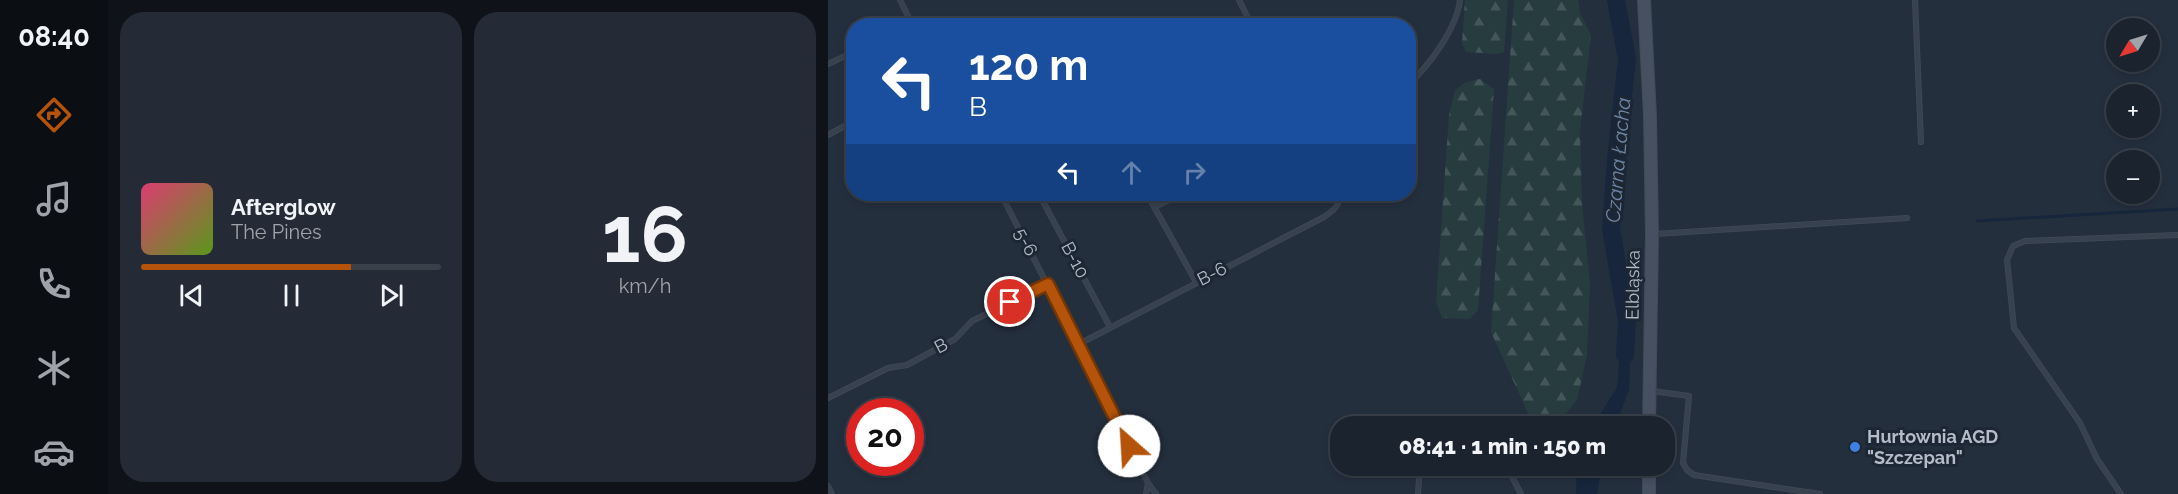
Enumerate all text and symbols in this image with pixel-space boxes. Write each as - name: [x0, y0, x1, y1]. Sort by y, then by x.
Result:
- north arrow: [2106, 18, 2160, 72]
- map controls: [2106, 18, 2160, 204]
- text: 08:40: [18, 21, 90, 52]
- text: 120 m: [969, 41, 1088, 90]
- icon: left: [870, 42, 948, 120]
- button: +: [2106, 84, 2160, 138]
- text: B: [969, 91, 987, 122]
- icon: directions: [33, 94, 75, 136]
- water label: Czarna Łacha: [1601, 96, 1635, 224]
- button: −: [2106, 150, 2160, 204]
- icon: left: [1052, 156, 1085, 189]
- icon: ahead: [1115, 156, 1148, 189]
- icon: right: [1178, 156, 1211, 189]
- icon: music: [33, 178, 75, 220]
- text: 16: [602, 189, 688, 280]
- text: Afterglow: [231, 194, 336, 220]
- text: The Pines: [231, 220, 322, 244]
- street label: 5-6: [1011, 224, 1042, 259]
- street label: B-10: [1057, 238, 1094, 282]
- street label: Elbląska: [1621, 250, 1644, 320]
- street label: B-6: [1193, 257, 1230, 290]
- icon: phone: [33, 263, 75, 305]
- text: km/h: [619, 274, 671, 298]
- pin: [984, 276, 1035, 327]
- icon: previous: [175, 279, 208, 312]
- icon: pause: [275, 279, 308, 312]
- icon: next: [375, 279, 408, 312]
- icon: arrive: [993, 285, 1026, 318]
- street label: B: [931, 333, 951, 358]
- icon: climate: [33, 347, 75, 389]
- speed limit sign: 20: [846, 398, 924, 476]
- position arrow: [1097, 414, 1161, 478]
- place label: Hurtownia AGD "Szczepan": [1867, 426, 1998, 468]
- icon: car: [33, 431, 75, 473]
- text: 08:41 · 1 min · 150 m: [1399, 433, 1606, 459]
- marker: Hurtownia AGD "Szczepan": [1848, 440, 1862, 454]

